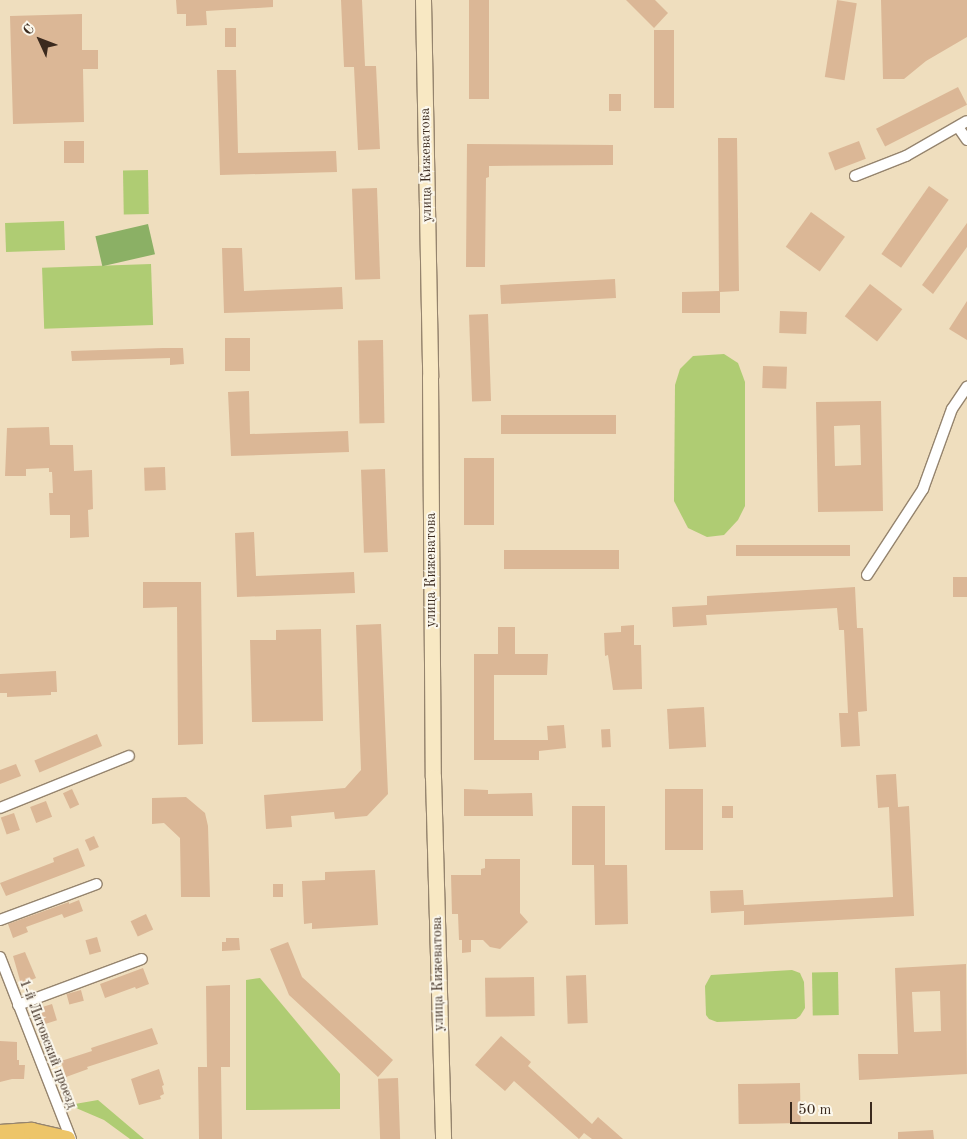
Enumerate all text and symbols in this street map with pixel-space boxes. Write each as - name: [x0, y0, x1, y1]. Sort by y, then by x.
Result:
- north arrow: [15, 15, 65, 65]
- text: С: [21, 22, 37, 38]
- street label: улица Кижеватова: [417, 107, 435, 223]
- street label: улица Кижеватова: [423, 513, 439, 627]
- street label: улица Кижеватова: [429, 916, 447, 1032]
- street label: 1-й Литовский проезд: [16, 977, 80, 1111]
- scale bar: [792, 1092, 874, 1124]
- text: 50 m: [798, 1103, 832, 1118]

